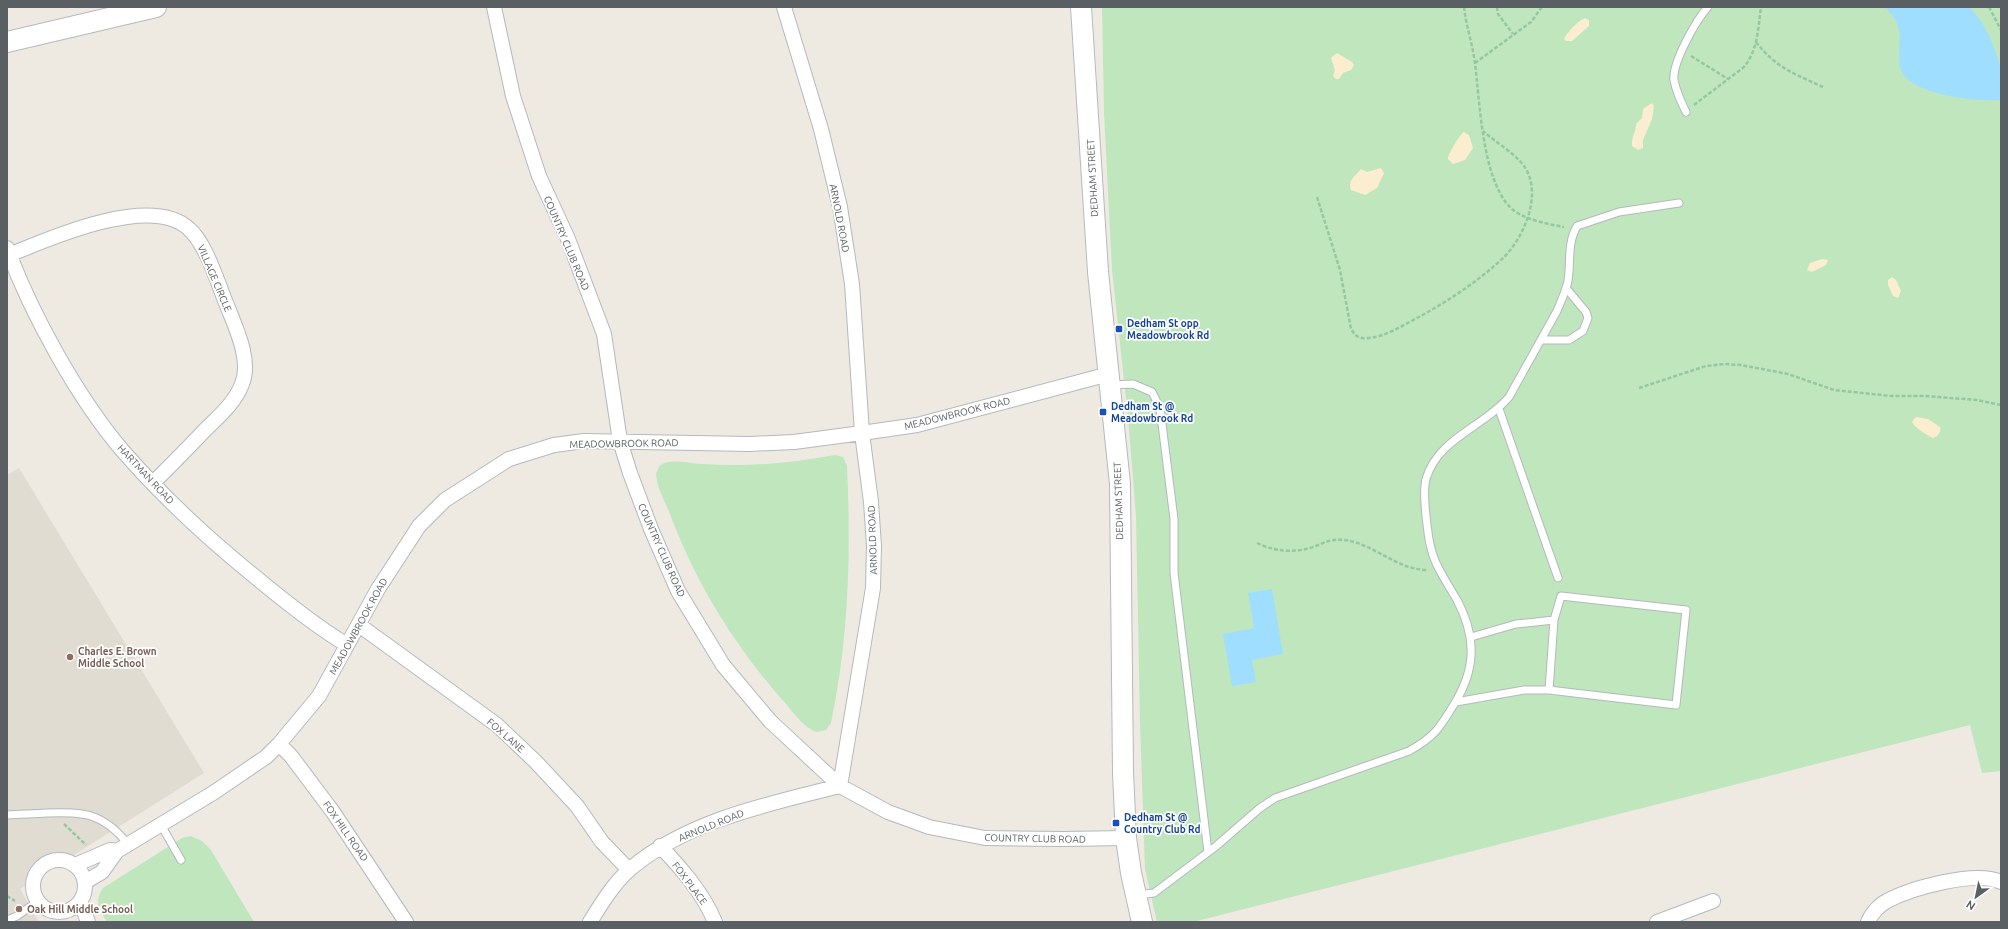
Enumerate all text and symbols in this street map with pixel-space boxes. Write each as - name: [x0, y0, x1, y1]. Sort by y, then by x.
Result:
- street label: DEDHAM STREET: [1085, 138, 1100, 217]
- street label: ARNOLD ROAD: [827, 183, 852, 253]
- street label: COUNTRY CLUB ROAD: [542, 194, 591, 292]
- street label: VILLAGE CIRCLE: [195, 243, 234, 314]
- place label: Dedham St opp Meadowbrook Rd: [1127, 318, 1209, 341]
- marker: Dedham St opp Meadowbrook Rd: [1114, 324, 1124, 334]
- street label: MEADOWBROOK ROAD: [903, 395, 1011, 432]
- place label: Dedham St @ Meadowbrook Rd: [1111, 401, 1193, 424]
- marker: Dedham St @ Meadowbrook Rd: [1098, 407, 1108, 417]
- street label: MEADOWBROOK ROAD: [569, 437, 679, 450]
- street label: HARTMAN ROAD: [115, 442, 176, 506]
- street label: DEDHAM STREET: [1112, 461, 1125, 540]
- street label: COUNTRY CLUB ROAD: [636, 502, 687, 599]
- street label: ARNOLD ROAD: [866, 505, 879, 575]
- street label: MEADOWBROOK ROAD: [327, 576, 390, 677]
- place label: Charles E. Brown Middle School: [78, 646, 157, 669]
- marker: Charles E. Brown Middle School: [65, 652, 75, 662]
- street label: FOX LANE: [485, 716, 527, 755]
- street label: FOX HILL ROAD: [321, 799, 370, 863]
- street label: ARNOLD ROAD: [677, 807, 745, 844]
- place label: Dedham St @ Country Club Rd: [1124, 812, 1200, 835]
- marker: Dedham St @ Country Club Rd: [1111, 818, 1121, 828]
- street label: COUNTRY CLUB ROAD: [984, 832, 1086, 845]
- street label: FOX PLACE: [670, 860, 710, 907]
- north arrow: [1956, 877, 1996, 917]
- text: N: [1964, 898, 1977, 913]
- marker: Oak Hill Middle School: [14, 904, 24, 914]
- place label: Oak Hill Middle School: [27, 904, 133, 915]

